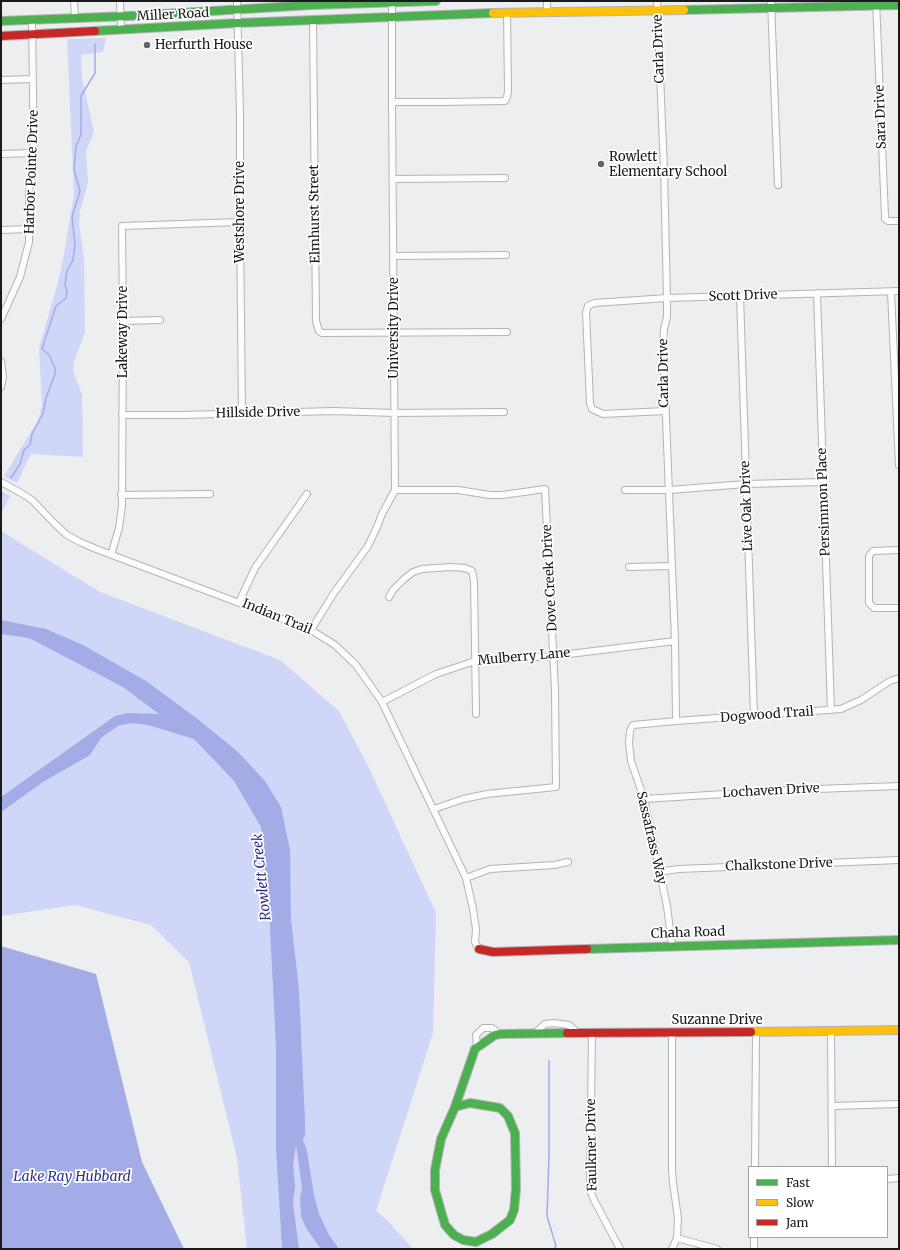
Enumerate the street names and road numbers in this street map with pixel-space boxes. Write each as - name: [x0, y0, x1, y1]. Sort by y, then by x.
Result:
- street label: Miller Road: [136, 5, 210, 25]
- street label: Carla Drive: [650, 14, 668, 84]
- street label: Sara Drive: [872, 85, 890, 149]
- street label: Harbor Pointe Drive: [22, 110, 42, 234]
- street label: Westshore Drive: [232, 161, 248, 263]
- street label: Elmhurst Street: [306, 164, 324, 264]
- street label: University Drive: [386, 277, 402, 379]
- street label: Lakeway Drive: [115, 286, 131, 378]
- street label: Scott Drive: [708, 287, 778, 305]
- street label: Carla Drive: [656, 338, 672, 408]
- street label: Hillside Drive: [216, 404, 300, 422]
- street label: Persimmon Place: [814, 447, 834, 557]
- street label: Live Oak Drive: [738, 460, 756, 552]
- street label: Dove Creek Drive: [539, 524, 561, 632]
- street label: Indian Trail: [240, 596, 314, 638]
- street label: Mulberry Lane: [477, 645, 571, 669]
- street label: Dogwood Trail: [720, 704, 814, 726]
- street label: Lochaven Drive: [722, 781, 820, 801]
- street label: Sassafrass Way: [633, 790, 669, 886]
- street label: Chalkstone Drive: [725, 855, 833, 875]
- street label: Chaha Road: [651, 924, 725, 942]
- street label: Suzanne Drive: [672, 1012, 762, 1028]
- street label: Faulkner Drive: [583, 1099, 601, 1191]

